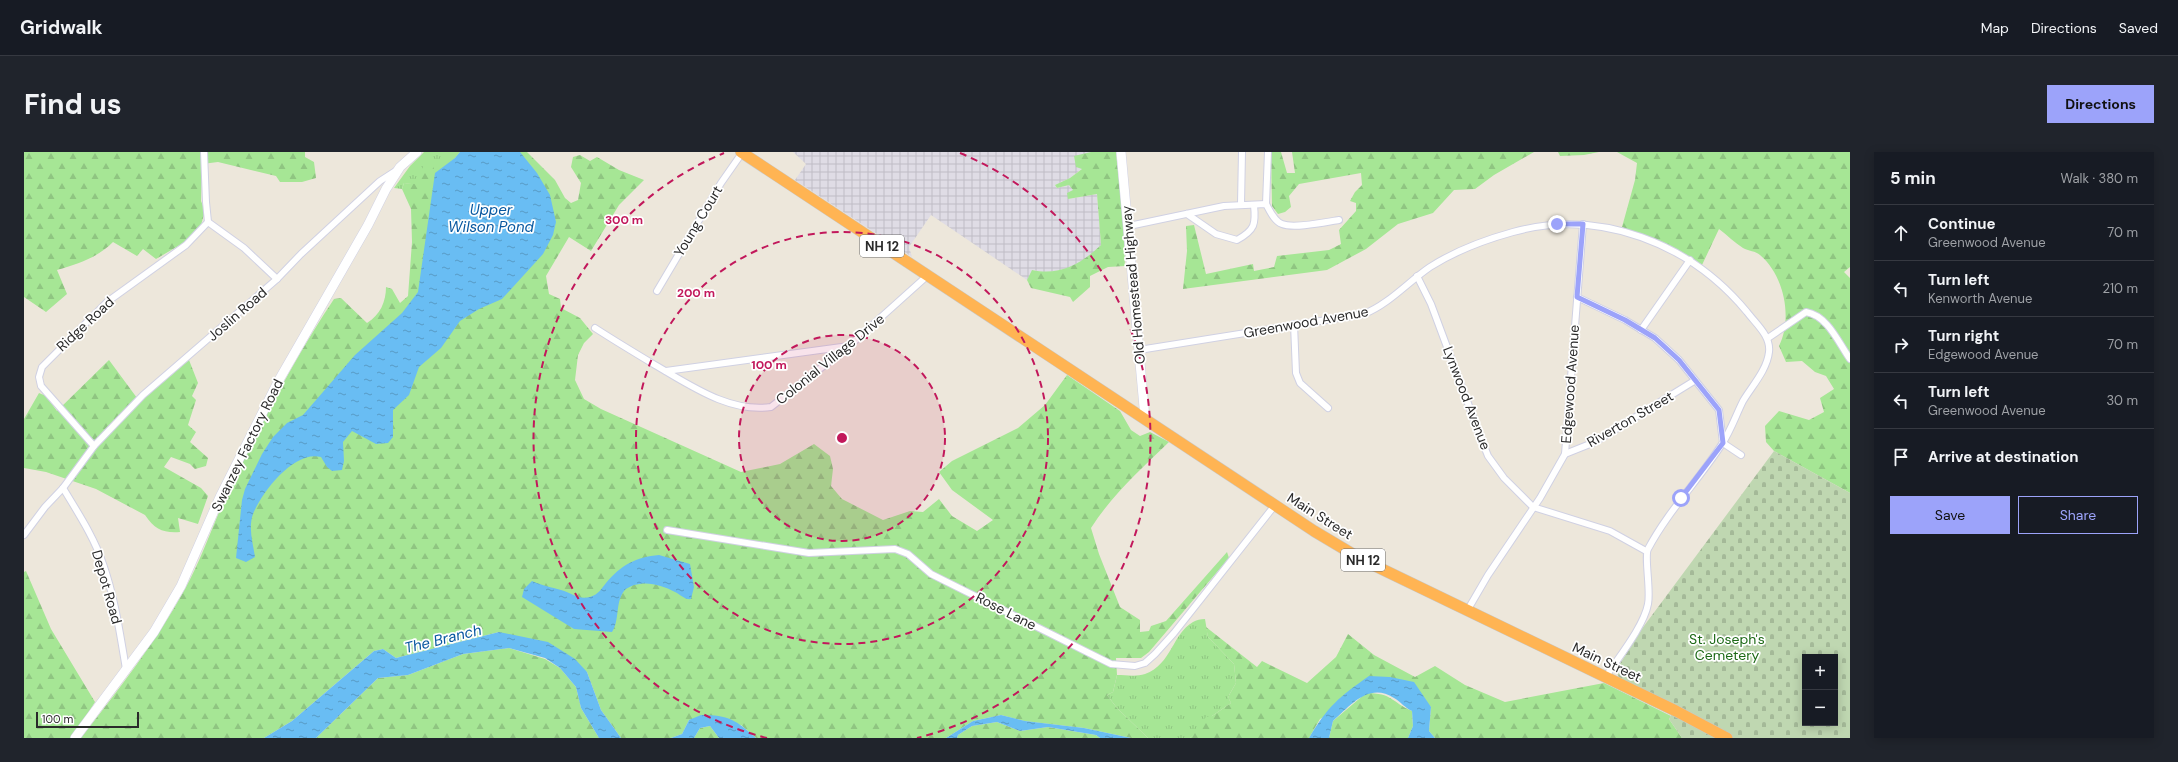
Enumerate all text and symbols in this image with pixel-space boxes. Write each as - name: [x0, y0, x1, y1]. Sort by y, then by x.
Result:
- text: Gridwalk: [20, 15, 102, 40]
- text: Map: [1981, 19, 2009, 37]
- text: Directions: [2031, 19, 2097, 37]
- text: Saved: [2119, 19, 2158, 37]
- button: Directions: [2047, 85, 2154, 123]
- text: Find us: [24, 86, 122, 123]
- text: 5 min: [1890, 167, 1936, 189]
- text: Walk · 380 m: [2061, 170, 2138, 187]
- street label: Young Court: [670, 182, 726, 260]
- water label: Upper Wilson Pond: [448, 200, 535, 237]
- street label: Old Homestead Highway: [1117, 205, 1149, 365]
- text: 300 m: [605, 212, 643, 228]
- text: Continue: [1928, 214, 1996, 234]
- route end: [1548, 215, 1566, 233]
- icon: ahead: [1890, 222, 1912, 244]
- text: 70 m: [2107, 224, 2138, 241]
- text: Greenwood Avenue: [1928, 234, 2046, 251]
- road number: NH 12: [860, 235, 904, 257]
- text: Turn left: [1928, 270, 1989, 290]
- icon: left: [1890, 278, 1912, 300]
- text: 210 m: [2103, 280, 2138, 297]
- street label: Joslin Road: [203, 283, 271, 345]
- text: 200 m: [677, 285, 715, 301]
- text: Kenworth Avenue: [1928, 290, 2032, 307]
- street label: Ridge Road: [52, 293, 118, 355]
- street label: Greenwood Avenue: [1242, 302, 1370, 342]
- street label: Colonial Village Drive: [772, 310, 888, 408]
- street label: Edgewood Avenue: [1557, 324, 1583, 444]
- text: Turn right: [1928, 326, 1999, 346]
- icon: right: [1890, 334, 1912, 356]
- text: 70 m: [2107, 336, 2138, 353]
- street label: Lynwood Avenue: [1439, 344, 1495, 452]
- text: Edgewood Avenue: [1928, 346, 2039, 363]
- text: 100 m: [751, 357, 787, 373]
- street label: Swanzey Factory Road: [207, 376, 287, 514]
- text: Turn left: [1928, 382, 1989, 402]
- street label: Riverton Street: [1584, 387, 1676, 451]
- icon: left: [1890, 390, 1912, 412]
- text: 30 m: [2106, 392, 2138, 409]
- text: Greenwood Avenue: [1928, 402, 2046, 419]
- centre of rings: [835, 431, 849, 445]
- icon: arrive: [1890, 446, 1912, 468]
- text: Arrive at destination: [1928, 447, 2079, 467]
- street label: Main Street: [1284, 489, 1356, 543]
- route start: [1672, 489, 1690, 507]
- button: Save: [1890, 496, 2010, 534]
- button: Share: [2018, 496, 2138, 534]
- street label: Depot Road: [88, 548, 126, 626]
- road number: NH 12: [1341, 549, 1385, 571]
- street label: Rose Lane: [973, 588, 1039, 634]
- water label: The Branch: [402, 620, 484, 658]
- park label: St. Joseph's Cemetery: [1689, 630, 1765, 664]
- street label: Main Street: [1570, 638, 1644, 686]
- map controls: [1802, 654, 1838, 726]
- button: +: [1802, 654, 1838, 690]
- button: −: [1802, 690, 1838, 726]
- scale bar: [36, 710, 139, 729]
- text: 100 m: [42, 712, 73, 726]

